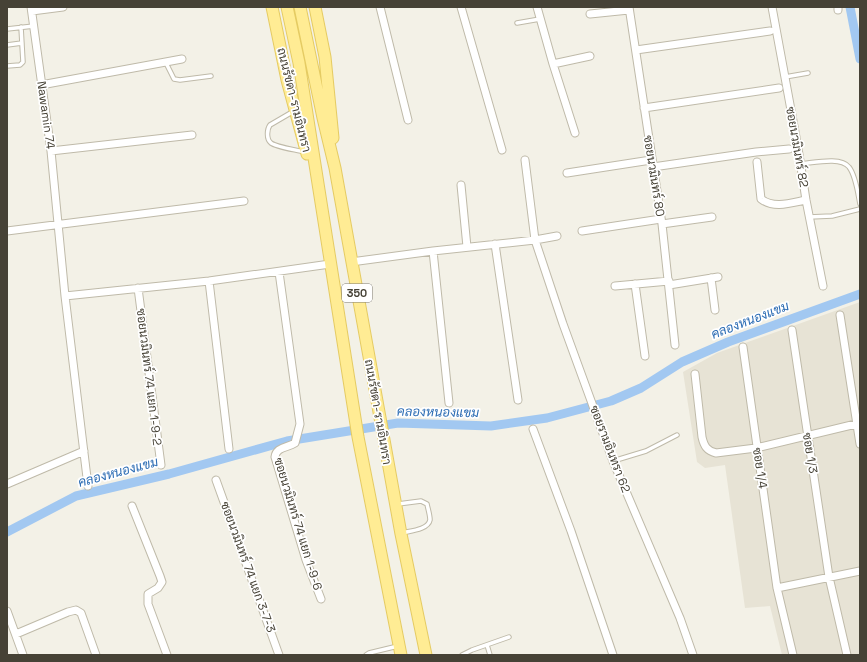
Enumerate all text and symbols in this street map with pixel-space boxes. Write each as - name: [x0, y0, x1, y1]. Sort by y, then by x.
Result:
- street label: ถนนรัชดา-รามอินทรา: [273, 46, 315, 154]
- street label: Nawamin 74: [33, 80, 59, 150]
- street label: ซอยนวมินทร์ 82: [782, 105, 812, 189]
- street label: ซอยนวมินทร์ 80: [640, 134, 668, 218]
- road number: 350: [342, 284, 372, 302]
- water label: คลองหนองแขม: [709, 297, 791, 343]
- street label: ซอยนวมินทร์ 74 แยก 1-9-2: [133, 308, 165, 446]
- street label: ถนนรัชดา-รามอินทรา: [361, 358, 395, 466]
- water label: คลองหนองแขม: [397, 403, 479, 421]
- street label: ซอยรามอินทรา 62: [586, 403, 634, 495]
- street label: ซอย 1/3: [799, 431, 821, 475]
- street label: ซอย 1/4: [749, 446, 771, 490]
- water label: คลองหนองแขม: [76, 453, 160, 491]
- street label: ซอยนวมินทร์ 74 แยก 1-9-6: [270, 456, 326, 592]
- street label: ซอยนวมินทร์ 74 แยก 3-7-3: [217, 499, 279, 635]

